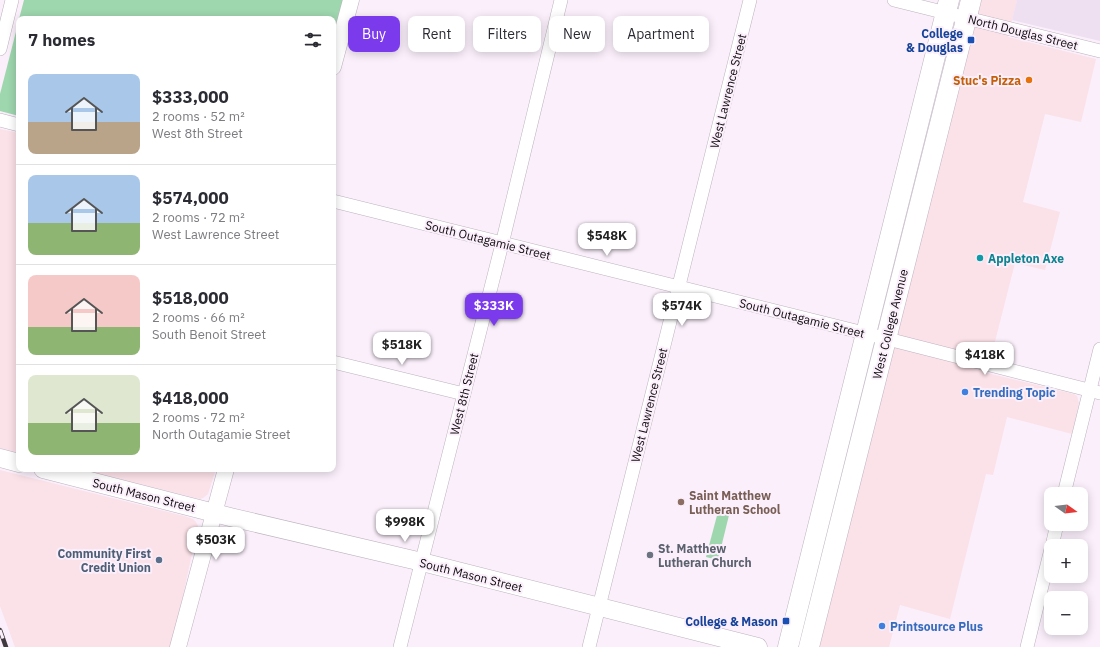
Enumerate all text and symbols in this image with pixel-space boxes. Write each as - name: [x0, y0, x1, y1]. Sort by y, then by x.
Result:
- street label: North Douglas Street: [967, 11, 1079, 53]
- chip: Buy: [348, 16, 400, 52]
- chip: Rent: [408, 16, 465, 52]
- chip: Filters: [473, 16, 541, 52]
- chip: New: [549, 16, 605, 52]
- chip: Apartment: [613, 16, 709, 52]
- place label: College & Douglas: [906, 26, 963, 55]
- text: 7 homes: [28, 29, 95, 51]
- icon: filters: [302, 29, 324, 51]
- street label: West Lawrence Street: [707, 32, 749, 150]
- marker: College & Douglas: [966, 35, 976, 45]
- place label: Stuc's Pizza: [953, 73, 1021, 88]
- marker: Stuc's Pizza: [1024, 75, 1034, 85]
- text: $333,000: [152, 86, 229, 108]
- icon: home: [60, 90, 108, 138]
- text: 2 rooms · 52 m²: [152, 108, 245, 125]
- text: West 8th Street: [152, 125, 243, 142]
- text: $574,000: [152, 187, 229, 209]
- icon: home: [60, 191, 108, 239]
- text: 2 rooms · 72 m²: [152, 209, 245, 226]
- street label: South Outagamie Street: [424, 217, 552, 263]
- pin: $548K: [579, 223, 635, 257]
- text: West Lawrence Street: [152, 226, 279, 243]
- text: $548K: [587, 227, 627, 244]
- place label: Appleton Axe: [988, 251, 1064, 266]
- marker: Appleton Axe: [975, 253, 985, 263]
- street label: West College Avenue: [869, 267, 911, 381]
- text: $518,000: [152, 287, 229, 309]
- icon: home: [60, 291, 108, 339]
- pin: $333K: [466, 293, 522, 327]
- pin: $574K: [654, 293, 710, 327]
- street label: South Outagamie Street: [738, 295, 866, 341]
- text: $333K: [474, 297, 514, 314]
- text: $574K: [662, 297, 702, 314]
- text: 2 rooms · 66 m²: [152, 309, 245, 326]
- text: South Benoit Street: [152, 326, 266, 343]
- pin: $518K: [374, 332, 430, 366]
- text: $518K: [382, 336, 422, 353]
- pin: $418K: [957, 342, 1013, 376]
- street label: West Lawrence Street: [628, 346, 670, 464]
- text: $418K: [965, 346, 1005, 363]
- street label: West 8th Street: [447, 351, 481, 437]
- place label: Trending Topic: [973, 385, 1055, 400]
- text: $418,000: [152, 387, 229, 409]
- marker: Trending Topic: [960, 387, 970, 397]
- icon: home: [60, 391, 108, 439]
- text: 2 rooms · 72 m²: [152, 409, 245, 426]
- text: North Outagamie Street: [152, 426, 291, 443]
- street label: South Mason Street: [91, 475, 197, 515]
- north arrow: [1044, 487, 1088, 531]
- map controls: [1044, 487, 1088, 635]
- place label: Saint Matthew Lutheran School: [689, 488, 781, 517]
- marker: Saint Matthew Lutheran School: [676, 497, 686, 507]
- pin: $998K: [377, 509, 433, 543]
- text: $998K: [385, 513, 425, 530]
- pin: $503K: [188, 527, 244, 561]
- text: $503K: [196, 531, 236, 548]
- button: +: [1044, 539, 1088, 583]
- place label: St. Matthew Lutheran Church: [658, 541, 752, 570]
- place label: Community First Credit Union: [58, 546, 151, 575]
- marker: St. Matthew Lutheran Church: [645, 550, 655, 560]
- marker: Community First Credit Union: [154, 555, 164, 565]
- street label: South Mason Street: [418, 555, 524, 595]
- button: −: [1044, 591, 1088, 635]
- place label: College & Mason: [685, 614, 778, 629]
- marker: College & Mason: [781, 616, 791, 626]
- place label: Printsource Plus: [890, 619, 983, 634]
- marker: Printsource Plus: [877, 621, 887, 631]

